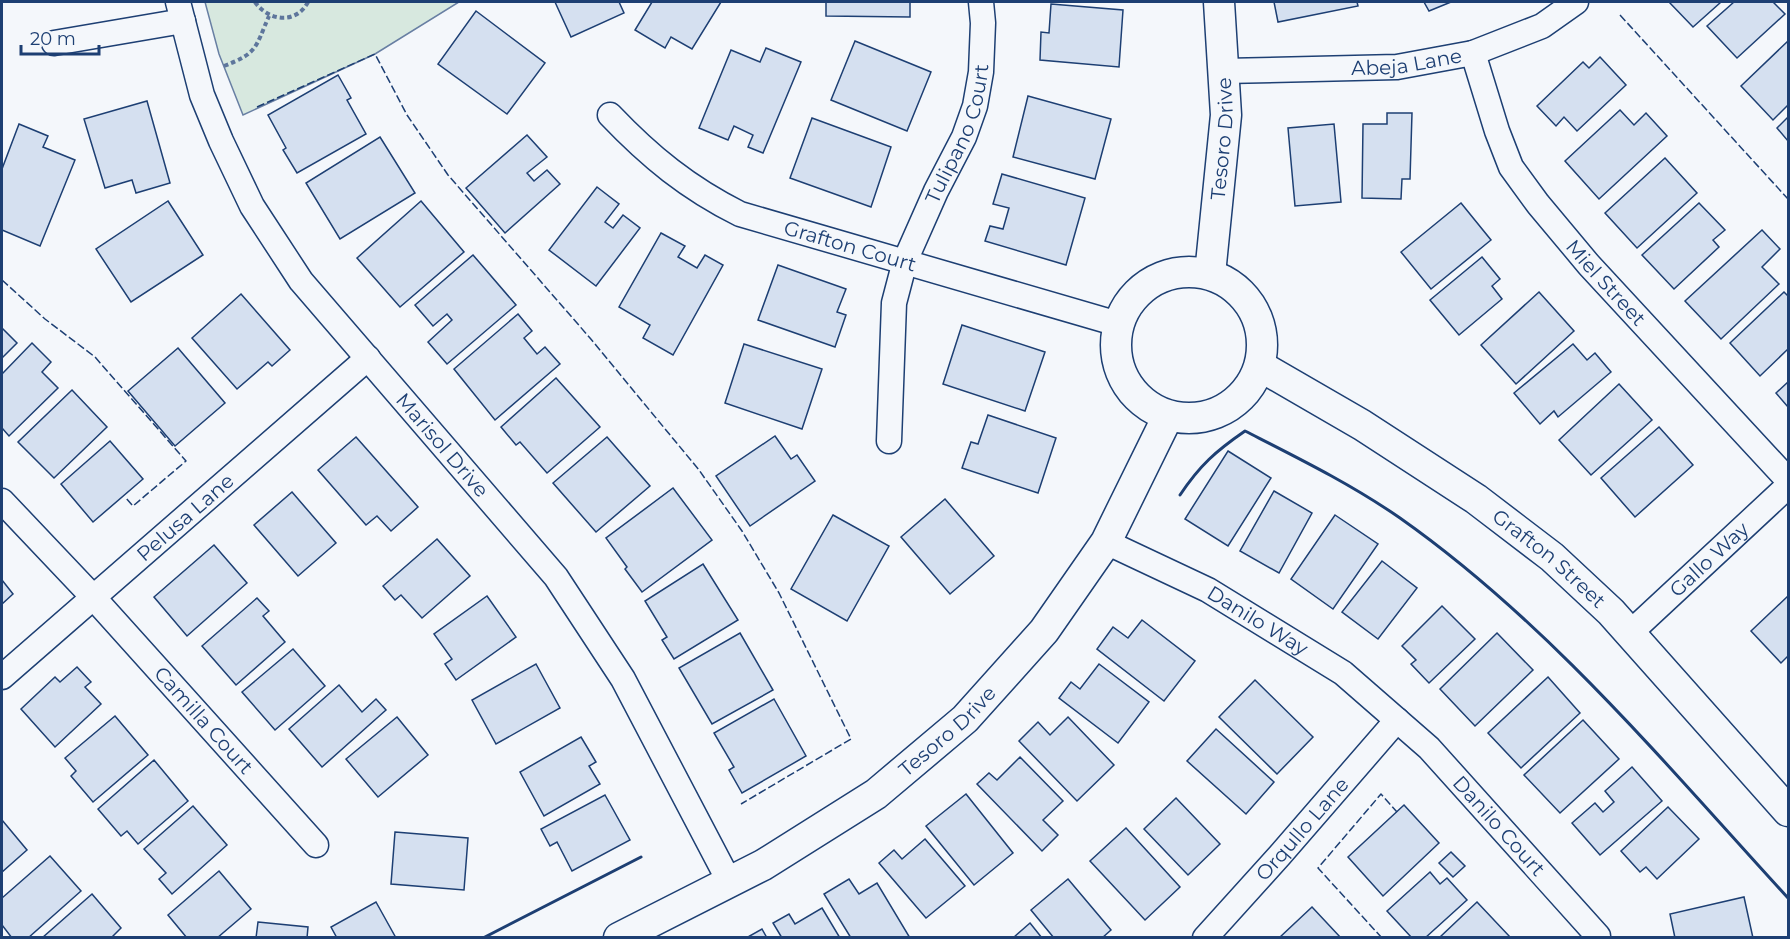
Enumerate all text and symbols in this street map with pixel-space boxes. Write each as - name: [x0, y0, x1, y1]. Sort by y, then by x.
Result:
- scale bar: [21, 18, 99, 56]
- text: 20 m: [30, 28, 76, 50]
- street label: Abeja Lane: [1351, 43, 1464, 80]
- street label: Tulipano Court: [920, 64, 993, 207]
- street label: Tesoro Drive: [1206, 77, 1238, 201]
- street label: Grafton Court: [781, 215, 919, 277]
- street label: Miel Street: [1561, 235, 1651, 331]
- street label: Marisol Drive: [391, 388, 494, 502]
- street label: Pelusa Lane: [132, 469, 239, 566]
- street label: Grafton Street: [1488, 504, 1611, 613]
- street label: Gallo Way: [1665, 517, 1754, 602]
- street label: Danilo Way: [1203, 580, 1313, 661]
- street label: Camilla Court: [149, 661, 258, 779]
- street label: Tesoro Drive: [894, 681, 1001, 781]
- street label: Danilo Court: [1448, 771, 1550, 881]
- street label: Orqullo Lane: [1251, 772, 1354, 886]

